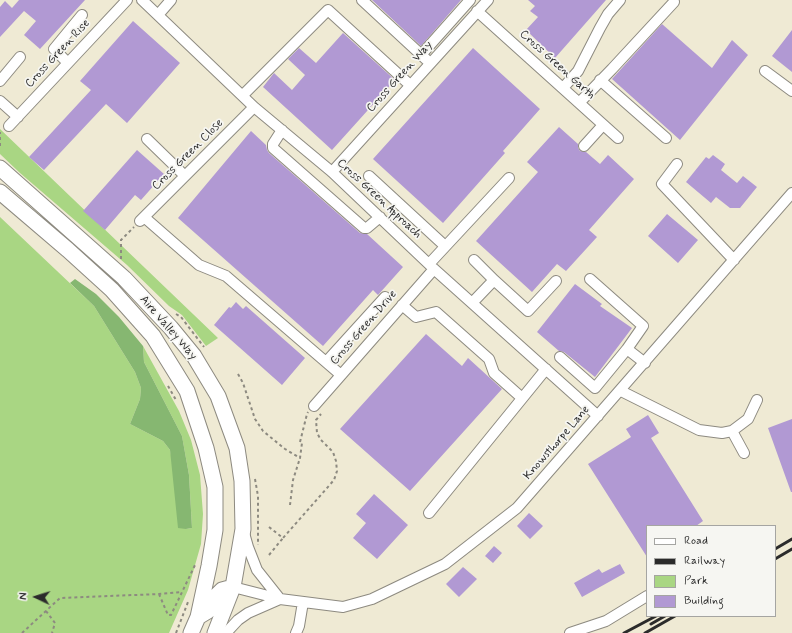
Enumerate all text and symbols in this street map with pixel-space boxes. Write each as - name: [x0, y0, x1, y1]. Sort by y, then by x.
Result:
- street label: Cross Green Rise: [23, 17, 93, 91]
- street label: Cross Green Garth: [516, 27, 598, 103]
- street label: Cross Green Way: [364, 38, 436, 116]
- street label: Cross Green Close: [149, 116, 227, 194]
- street label: Cross Green Approach: [334, 156, 424, 242]
- street label: Cross Green Drive: [328, 288, 400, 368]
- street label: Aire Valley Way: [136, 293, 200, 363]
- street label: Knowsthorpe Lane: [521, 403, 593, 483]
- legend: [646, 525, 776, 617]
- text: Road: [684, 533, 708, 549]
- text: Railway: [684, 553, 725, 569]
- text: Park: [684, 573, 708, 589]
- north arrow: [16, 577, 56, 617]
- text: N: [17, 592, 31, 600]
- text: Building: [684, 593, 724, 609]

